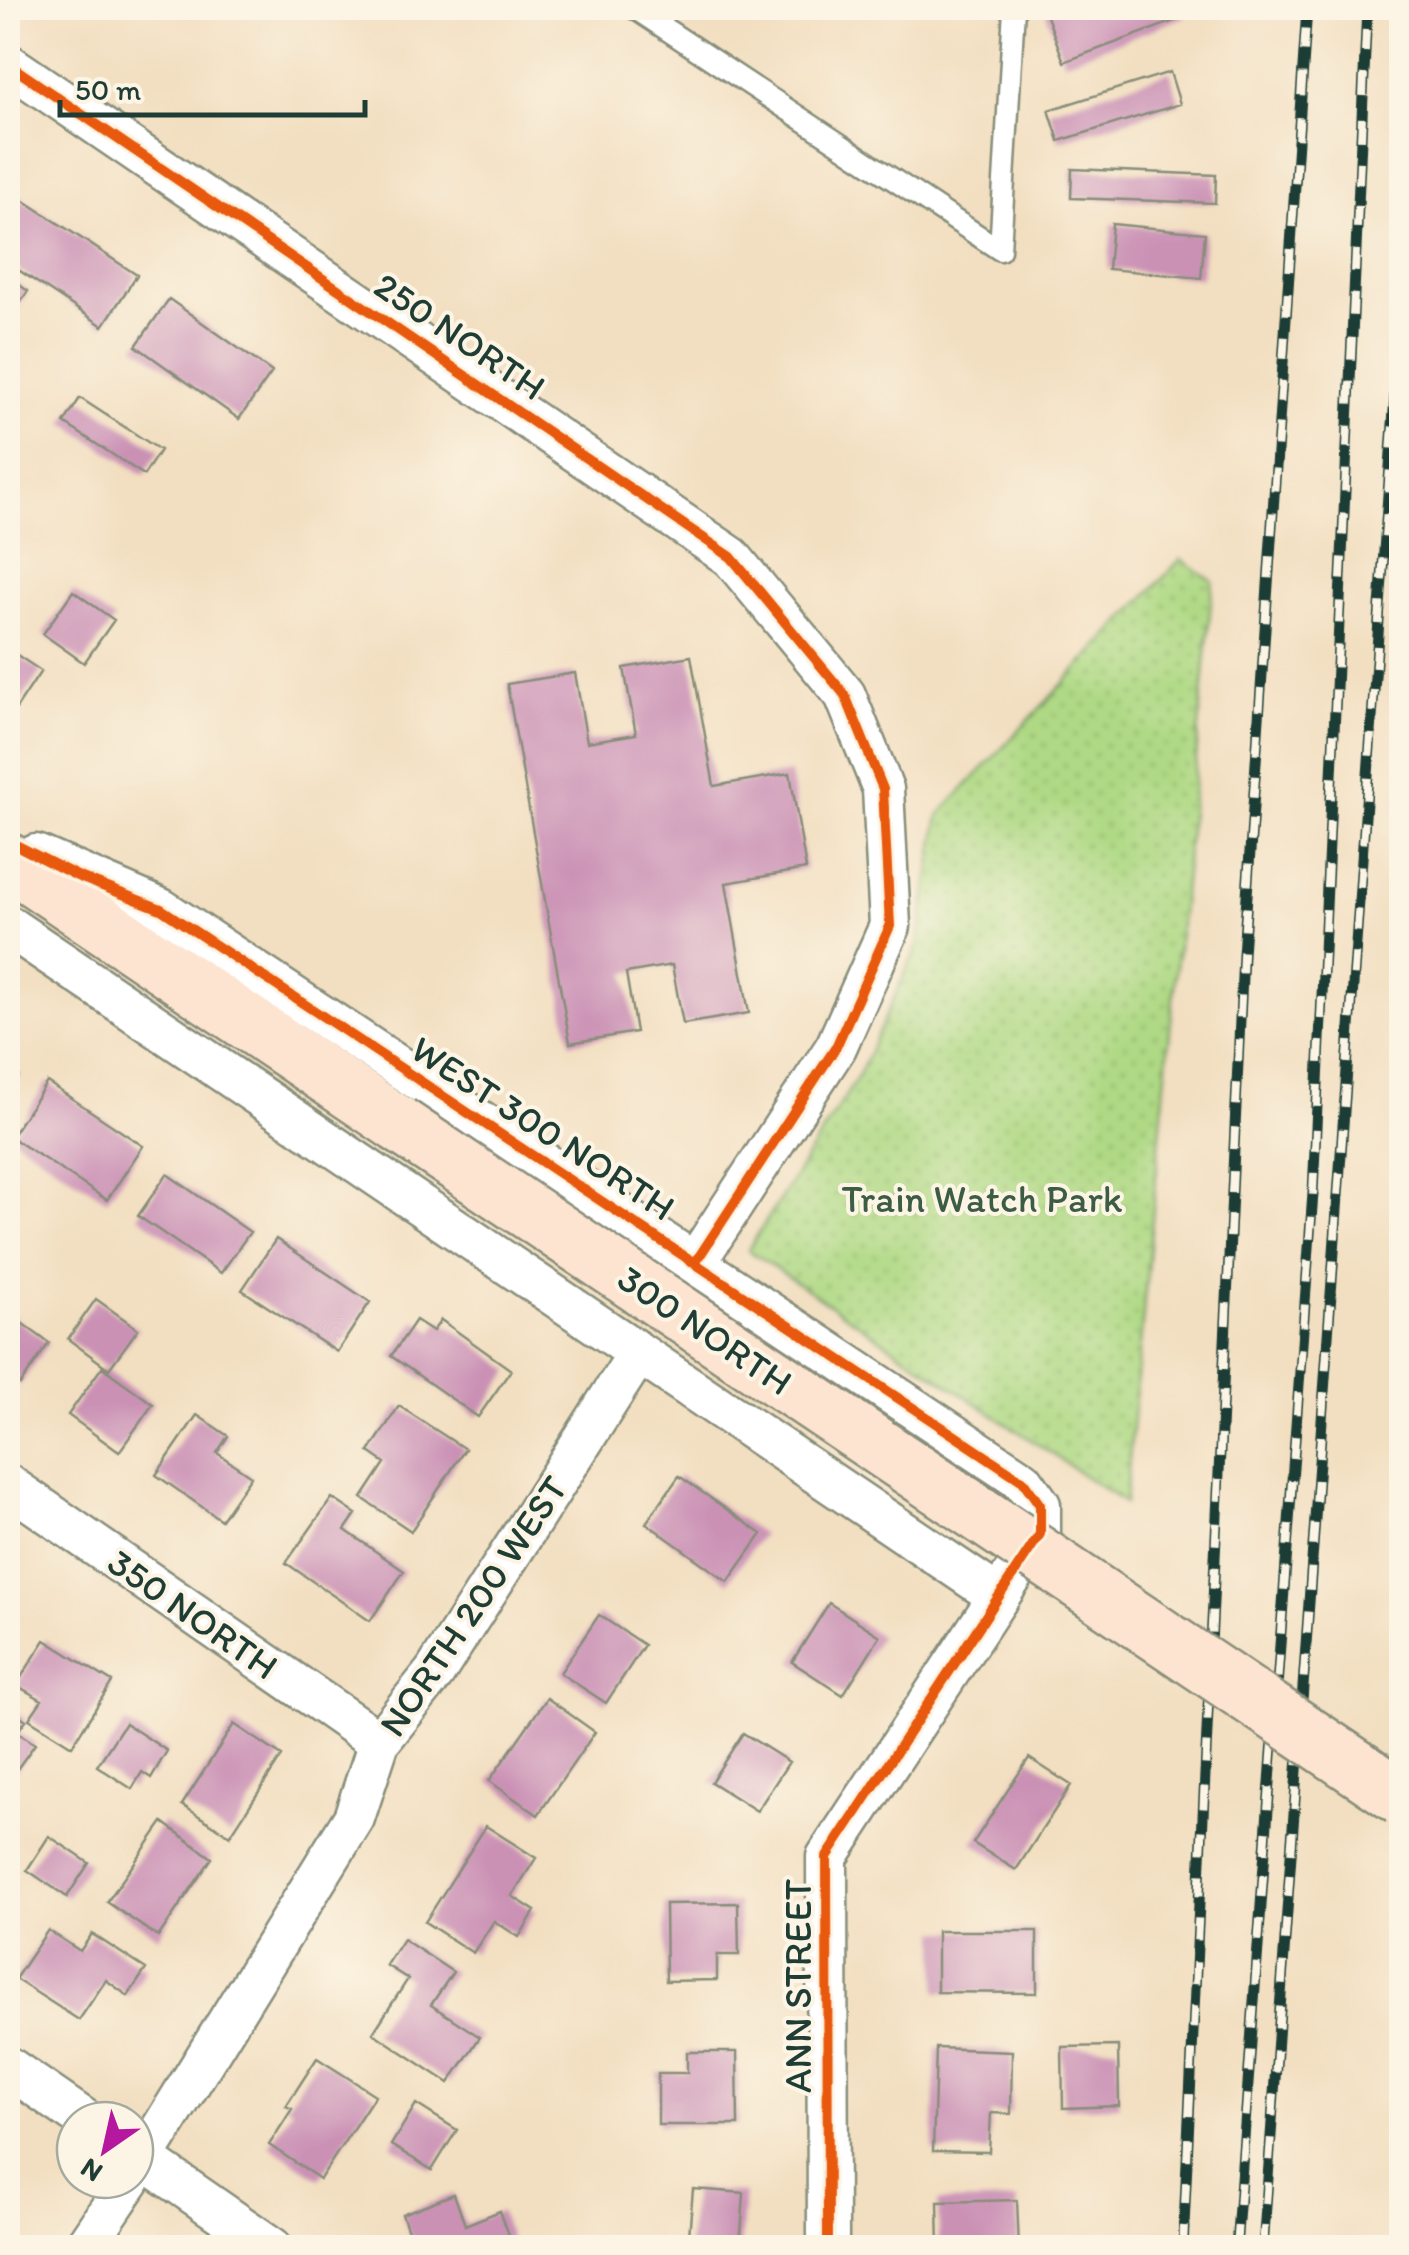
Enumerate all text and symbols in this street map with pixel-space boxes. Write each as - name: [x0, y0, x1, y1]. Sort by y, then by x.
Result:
- scale bar: [60, 55, 365, 117]
- text: 50 m: [75, 71, 141, 108]
- street label: 250 NORTH: [366, 262, 554, 410]
- street label: WEST 300 NORTH: [403, 1026, 683, 1230]
- park label: Train Watch Park: [841, 1176, 1123, 1222]
- street label: 300 NORTH: [609, 1255, 801, 1405]
- street label: NORTH 200 WEST: [369, 1467, 577, 1745]
- street label: 350 NORTH: [99, 1539, 287, 1689]
- street label: ANN STREET: [775, 1879, 821, 2093]
- north arrow: [55, 2100, 155, 2200]
- text: N: [74, 2151, 108, 2190]

